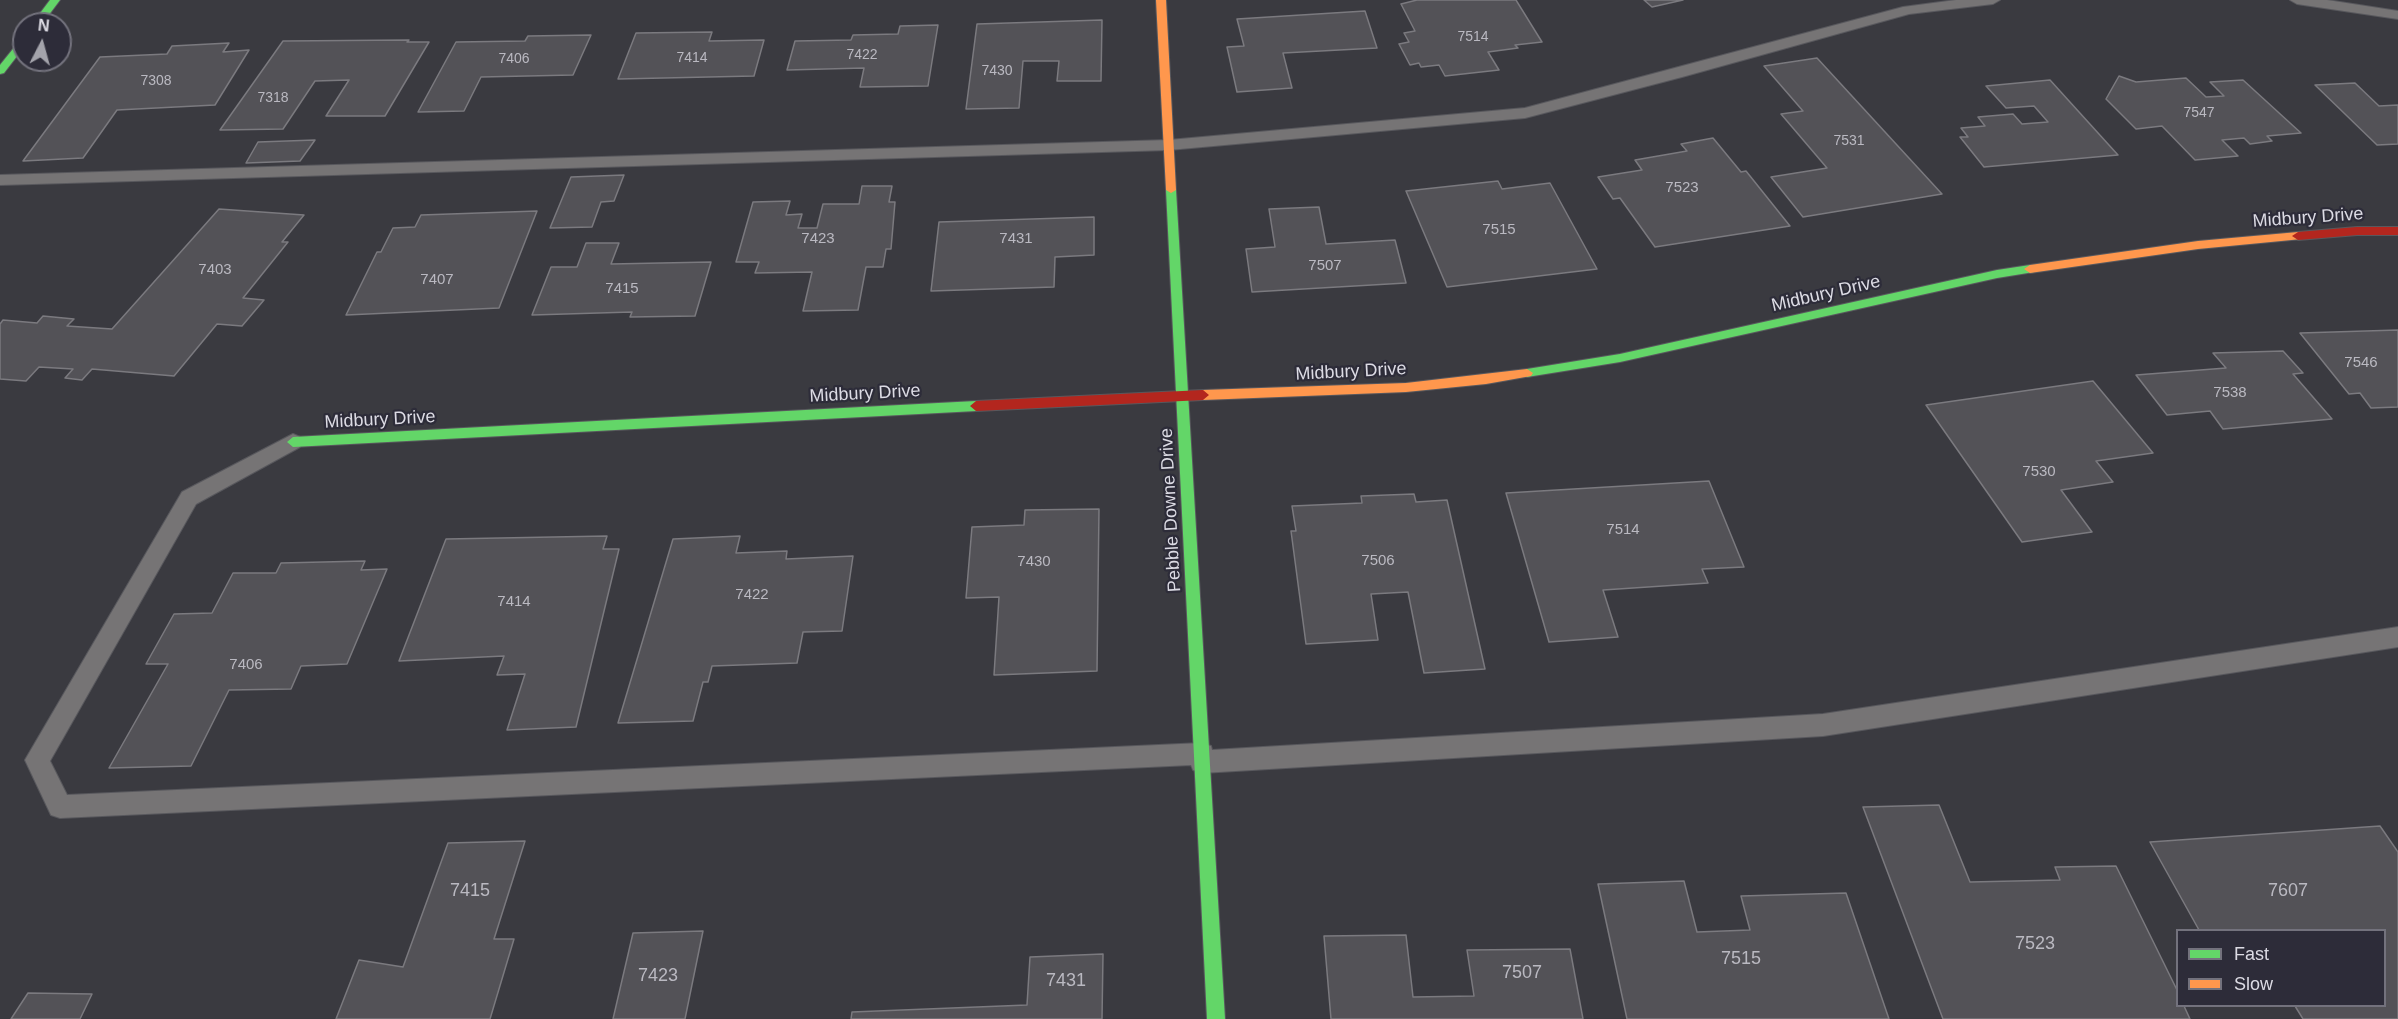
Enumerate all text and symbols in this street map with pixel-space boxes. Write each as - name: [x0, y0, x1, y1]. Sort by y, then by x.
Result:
- north arrow: [12, 12, 72, 72]
- text: N: [37, 17, 50, 35]
- house number: 7514: [1457, 29, 1489, 45]
- house number: 7422: [846, 47, 878, 63]
- house number: 7414: [676, 50, 708, 66]
- house number: 7406: [498, 51, 530, 67]
- house number: 7430: [981, 63, 1013, 79]
- house number: 7308: [140, 73, 172, 89]
- house number: 7318: [257, 90, 289, 106]
- house number: 7547: [2183, 105, 2215, 121]
- house number: 7531: [1833, 133, 1865, 149]
- house number: 7523: [1665, 179, 1699, 197]
- street label: Midbury Drive: [2252, 203, 2364, 233]
- house number: 7515: [1482, 221, 1516, 239]
- house number: 7423: [801, 230, 835, 248]
- house number: 7431: [999, 230, 1033, 248]
- house number: 7507: [1308, 257, 1342, 275]
- house number: 7403: [198, 261, 232, 279]
- house number: 7407: [420, 271, 454, 289]
- street label: Midbury Drive: [1769, 271, 1883, 317]
- house number: 7415: [605, 280, 639, 298]
- house number: 7546: [2344, 354, 2378, 372]
- street label: Midbury Drive: [1295, 358, 1407, 386]
- street label: Midbury Drive: [809, 380, 921, 408]
- house number: 7538: [2213, 384, 2247, 402]
- street label: Midbury Drive: [324, 406, 436, 434]
- street label: Pebble Downe Drive: [1156, 428, 1186, 592]
- house number: 7530: [2022, 463, 2056, 481]
- house number: 7514: [1606, 521, 1640, 539]
- house number: 7506: [1361, 552, 1395, 570]
- house number: 7430: [1017, 553, 1051, 571]
- house number: 7422: [735, 586, 769, 604]
- house number: 7414: [497, 593, 531, 611]
- house number: 7406: [229, 656, 263, 674]
- house number: 7415: [450, 880, 490, 902]
- house number: 7607: [2268, 880, 2308, 902]
- legend: [2176, 929, 2386, 1007]
- house number: 7523: [2015, 933, 2055, 955]
- text: Fast: [2234, 944, 2269, 964]
- house number: 7515: [1721, 948, 1761, 970]
- house number: 7507: [1502, 962, 1542, 984]
- house number: 7423: [638, 965, 678, 987]
- house number: 7431: [1046, 970, 1086, 992]
- text: Slow: [2234, 974, 2273, 994]

